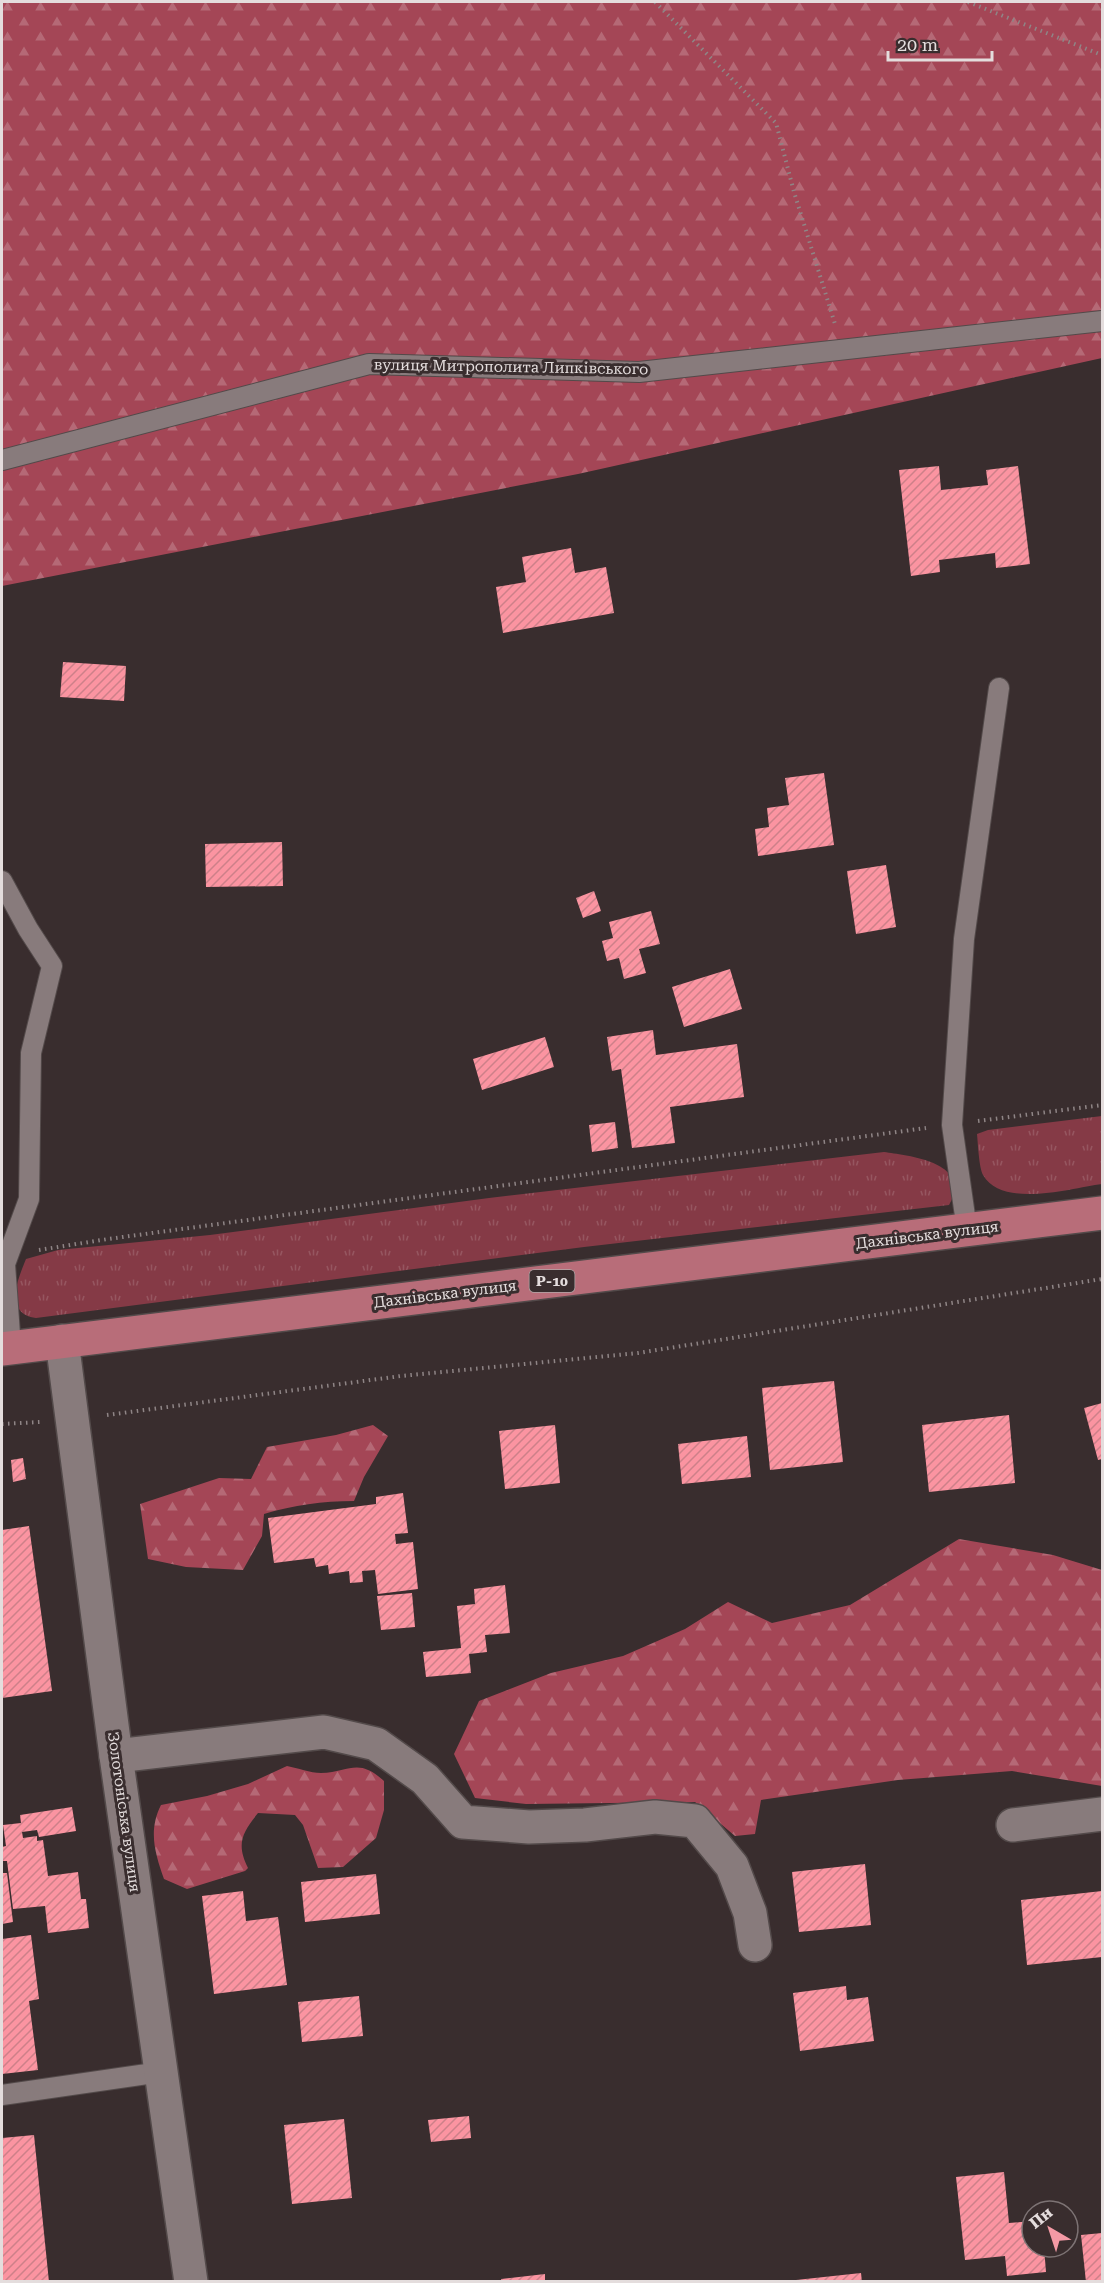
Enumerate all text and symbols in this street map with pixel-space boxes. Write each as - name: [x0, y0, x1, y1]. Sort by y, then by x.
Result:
- scale bar: [888, 24, 992, 62]
- text: 20 m: [897, 34, 938, 55]
- street label: вулиця Митрополита Липківського: [374, 356, 648, 378]
- street label: Дахнівська вулиця: [855, 1217, 999, 1253]
- road number: Р-10: [530, 1270, 574, 1292]
- street label: Дахнівська вулиця: [373, 1276, 517, 1312]
- street label: Золотоніська вулиця: [104, 1731, 144, 1893]
- north arrow: [1020, 2199, 1080, 2259]
- text: Пн: [1026, 2203, 1056, 2233]

